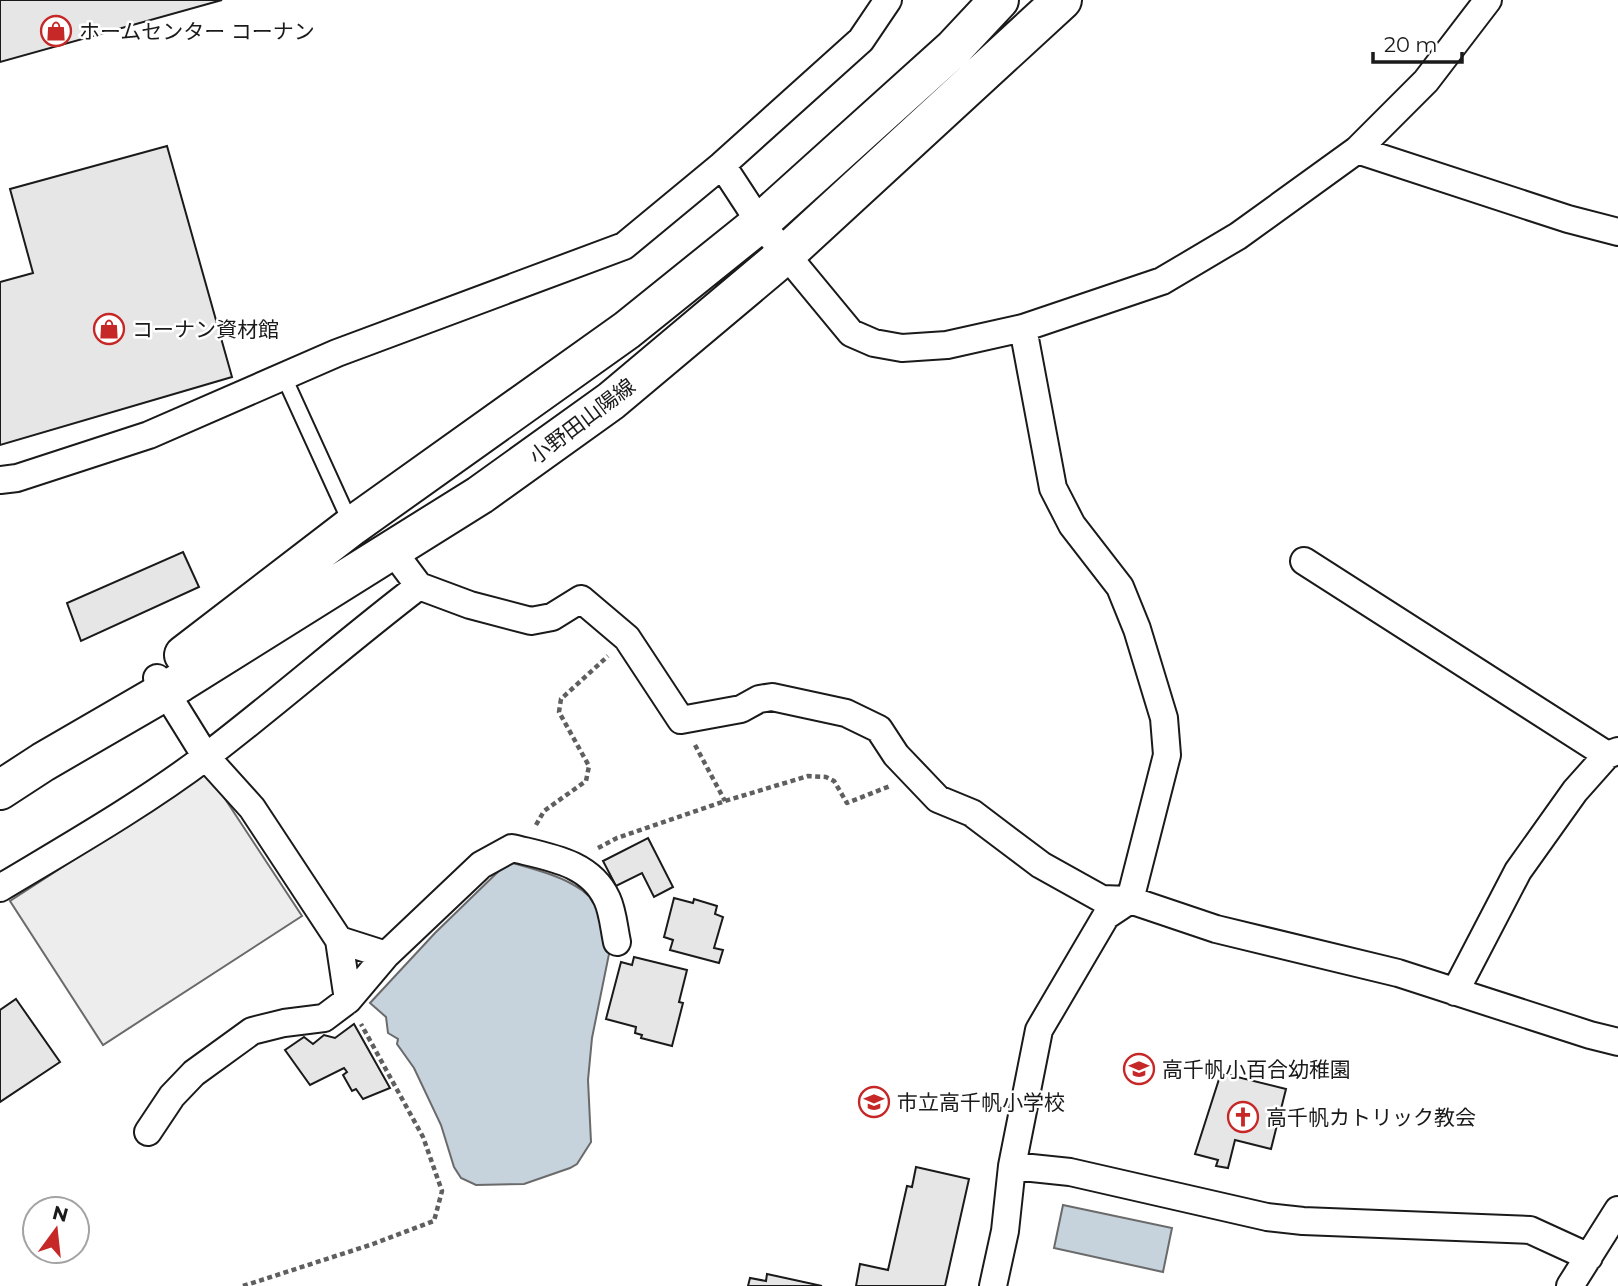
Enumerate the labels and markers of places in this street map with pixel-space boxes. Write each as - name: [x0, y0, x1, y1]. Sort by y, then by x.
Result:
- shop icon: ホームセンター コーナン: [39, 14, 73, 48]
- place label: ホームセンター コーナン: [79, 19, 315, 44]
- shop icon: コーナン資材館: [92, 312, 126, 346]
- place label: コーナン資材館: [132, 317, 279, 342]
- school or university icon: 高千帆小百合幼稚園: [1122, 1052, 1156, 1086]
- place label: 高千帆小百合幼稚園: [1162, 1057, 1351, 1082]
- school or university icon: 市立高千帆小学校: [857, 1085, 891, 1119]
- place label: 市立高千帆小学校: [897, 1090, 1065, 1115]
- church icon: 高千帆カトリック教会: [1226, 1100, 1260, 1134]
- place label: 高千帆カトリック教会: [1266, 1105, 1476, 1130]

